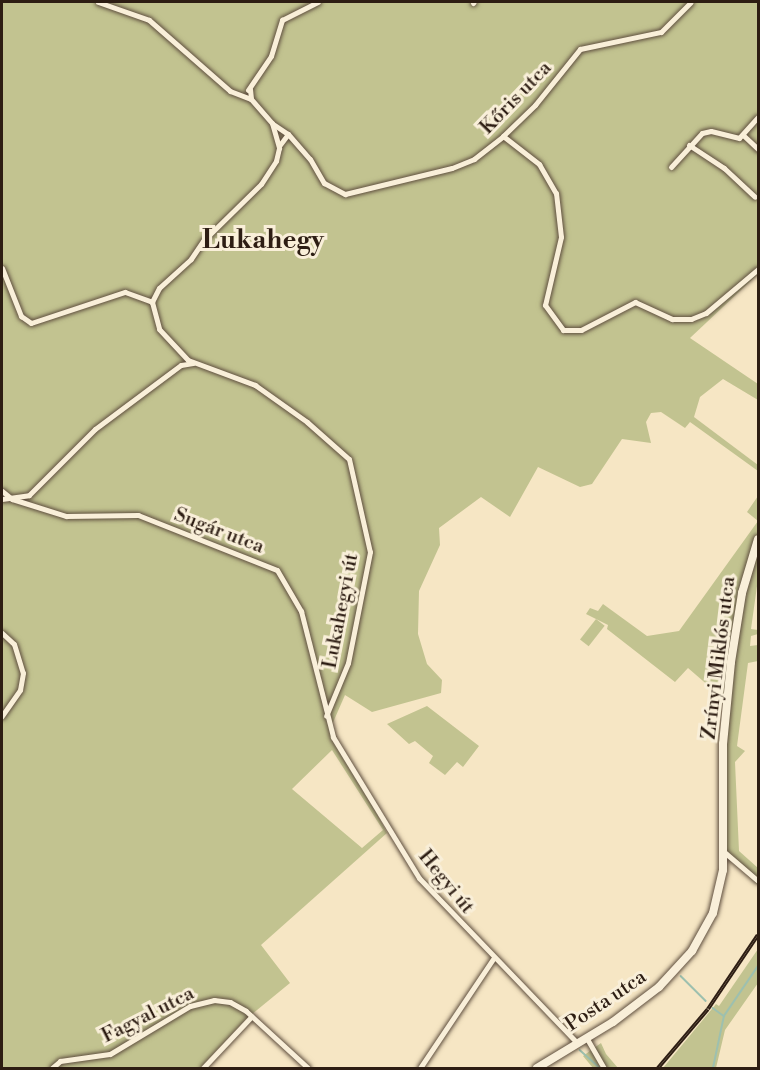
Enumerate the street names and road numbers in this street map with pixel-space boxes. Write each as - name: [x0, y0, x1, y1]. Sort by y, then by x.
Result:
- street label: Kőris utca: [475, 56, 557, 140]
- street label: Sugár utca: [171, 503, 267, 559]
- street label: Lukahegyi út: [318, 551, 364, 671]
- street label: Zrínyi Miklós utca: [697, 575, 741, 741]
- street label: Hegyi út: [413, 845, 479, 919]
- street label: Posta utca: [561, 965, 651, 1037]
- street label: Fagyal utca: [98, 981, 198, 1049]

